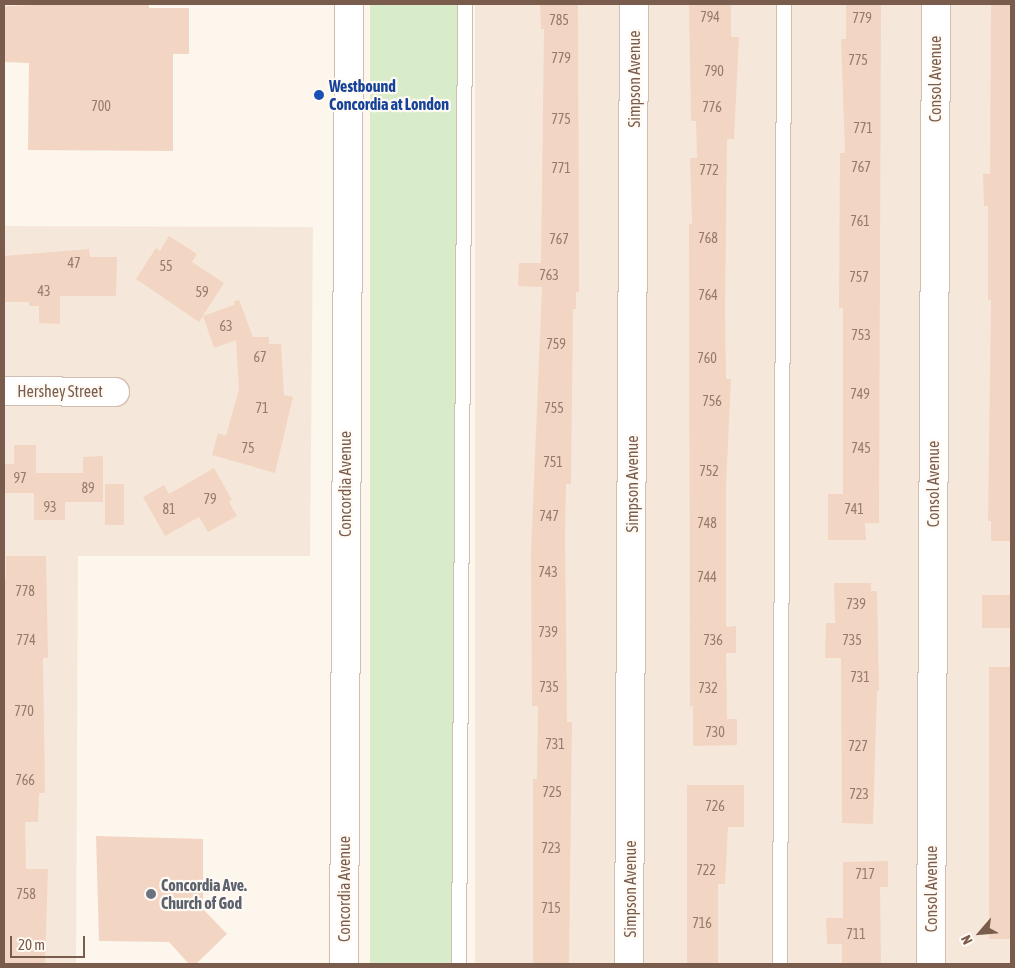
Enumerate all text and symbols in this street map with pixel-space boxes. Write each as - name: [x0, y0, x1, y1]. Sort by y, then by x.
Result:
- house number: 794: [700, 9, 720, 25]
- house number: 779: [852, 10, 872, 26]
- house number: 785: [549, 12, 569, 28]
- street label: Simpson Avenue: [624, 31, 644, 127]
- street label: Consol Avenue: [925, 36, 945, 122]
- house number: 779: [551, 50, 571, 66]
- house number: 775: [848, 52, 868, 68]
- house number: 790: [704, 63, 724, 79]
- place label: Westbound Concordia at London: [329, 76, 449, 114]
- marker: Westbound Concordia at London: [313, 89, 325, 101]
- house number: 700: [91, 98, 111, 114]
- house number: 776: [702, 99, 722, 115]
- house number: 775: [551, 111, 571, 127]
- house number: 771: [853, 120, 873, 136]
- house number: 767: [851, 159, 871, 175]
- house number: 771: [551, 160, 571, 176]
- house number: 772: [699, 162, 719, 178]
- house number: 761: [850, 213, 870, 229]
- house number: 768: [698, 230, 718, 246]
- house number: 767: [549, 231, 569, 247]
- house number: 47: [67, 255, 81, 271]
- house number: 55: [159, 258, 173, 274]
- house number: 763: [539, 267, 559, 283]
- house number: 757: [849, 269, 869, 285]
- house number: 43: [37, 283, 51, 299]
- house number: 59: [195, 284, 209, 300]
- house number: 764: [698, 287, 718, 303]
- house number: 63: [219, 318, 233, 334]
- house number: 753: [851, 327, 871, 343]
- house number: 759: [546, 336, 566, 352]
- house number: 67: [253, 349, 267, 365]
- house number: 760: [697, 350, 717, 366]
- street label: Hershey Street: [17, 381, 103, 401]
- house number: 749: [850, 386, 870, 402]
- house number: 756: [702, 393, 722, 409]
- house number: 71: [255, 400, 269, 416]
- house number: 755: [544, 400, 564, 416]
- street label: Concordia Avenue: [335, 431, 355, 537]
- street label: Simpson Avenue: [622, 436, 642, 532]
- house number: 75: [241, 440, 255, 456]
- house number: 745: [851, 440, 871, 456]
- street label: Consol Avenue: [923, 441, 943, 527]
- house number: 751: [543, 454, 563, 470]
- house number: 752: [699, 463, 719, 479]
- house number: 97: [13, 470, 27, 486]
- house number: 89: [81, 480, 95, 496]
- house number: 79: [203, 491, 217, 507]
- house number: 93: [43, 499, 57, 515]
- house number: 81: [162, 501, 176, 517]
- house number: 741: [844, 501, 864, 517]
- house number: 747: [539, 508, 559, 524]
- house number: 748: [697, 515, 717, 531]
- house number: 743: [538, 564, 558, 580]
- house number: 744: [697, 569, 717, 585]
- house number: 778: [15, 583, 35, 599]
- house number: 739: [846, 596, 866, 612]
- house number: 739: [538, 624, 558, 640]
- house number: 774: [16, 632, 36, 648]
- house number: 736: [703, 632, 723, 648]
- house number: 735: [842, 632, 862, 648]
- house number: 731: [850, 669, 870, 685]
- house number: 735: [539, 679, 559, 695]
- house number: 732: [698, 680, 718, 696]
- house number: 770: [14, 703, 34, 719]
- house number: 730: [705, 724, 725, 740]
- house number: 731: [545, 736, 565, 752]
- house number: 727: [848, 738, 868, 754]
- house number: 766: [15, 772, 35, 788]
- house number: 725: [542, 784, 562, 800]
- house number: 723: [849, 786, 869, 802]
- house number: 726: [705, 798, 725, 814]
- street label: Concordia Avenue: [334, 836, 354, 942]
- house number: 723: [541, 840, 561, 856]
- street label: Simpson Avenue: [620, 841, 640, 937]
- street label: Consol Avenue: [921, 846, 941, 932]
- house number: 722: [696, 862, 716, 878]
- house number: 717: [855, 866, 875, 882]
- place label: Concordia Ave. Church of God: [161, 875, 247, 913]
- house number: 758: [16, 886, 36, 902]
- marker: Concordia Ave. Church of God: [145, 888, 157, 900]
- house number: 715: [541, 900, 561, 916]
- north arrow: [955, 908, 1005, 958]
- house number: 716: [692, 915, 712, 931]
- scale bar: [12, 926, 88, 958]
- house number: 711: [846, 926, 866, 942]
- text: N: [958, 933, 976, 947]
- text: 20 m: [18, 936, 45, 953]

